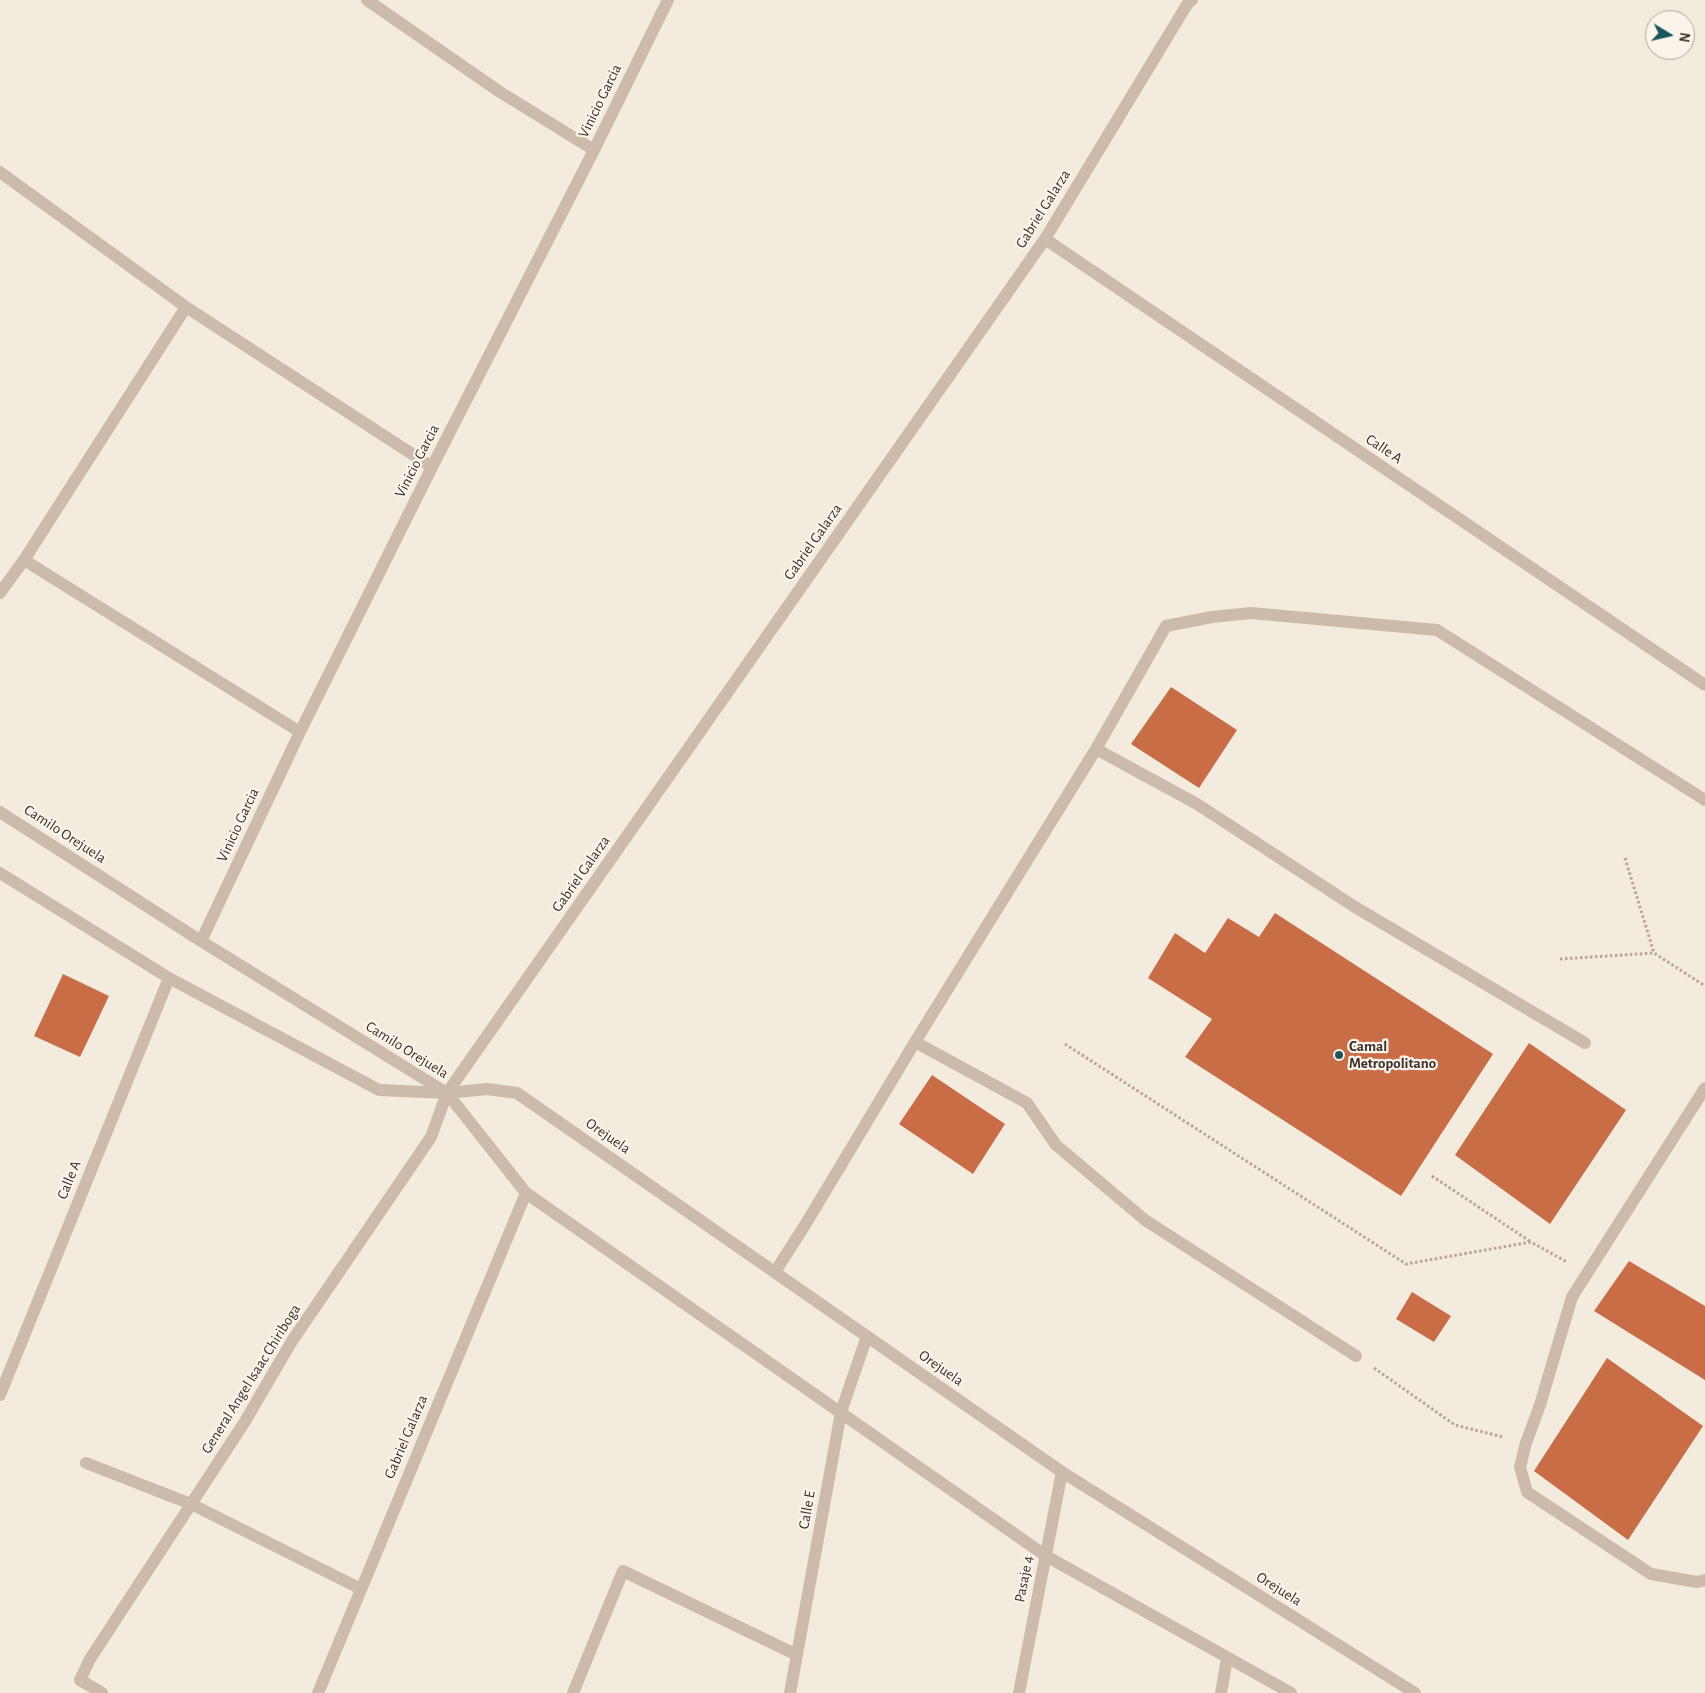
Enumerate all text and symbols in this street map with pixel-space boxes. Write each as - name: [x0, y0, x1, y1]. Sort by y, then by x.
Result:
- north arrow: [1645, 10, 1695, 60]
- text: N: [1676, 31, 1692, 43]
- street label: Vinicio Garcia: [574, 61, 626, 141]
- street label: Gabriel Galarza: [1012, 166, 1074, 252]
- street label: Vinicio Garcia: [391, 421, 443, 501]
- street label: Calle A: [1362, 430, 1406, 468]
- street label: Gabriel Galarza: [780, 500, 846, 584]
- street label: Vinicio Garcia: [213, 785, 263, 865]
- street label: Camilo Orejuela: [21, 801, 109, 867]
- street label: Gabriel Galarza: [548, 832, 614, 916]
- street label: Camilo Orejuela: [362, 1017, 452, 1083]
- place label: Camal Metropolitano: [1349, 1037, 1436, 1072]
- marker: Camal Metropolitano: [1333, 1049, 1345, 1061]
- street label: Orejuela: [582, 1114, 634, 1158]
- street label: Calle A: [53, 1158, 85, 1202]
- street label: General Angel Isaac Chiriboga: [198, 1301, 304, 1457]
- street label: Orejuela: [915, 1346, 967, 1390]
- street label: Gabriel Galarza: [380, 1392, 432, 1482]
- street label: Calle E: [795, 1489, 819, 1531]
- street label: Pasaje 4: [1011, 1554, 1037, 1604]
- street label: Orejuela: [1253, 1568, 1305, 1610]

